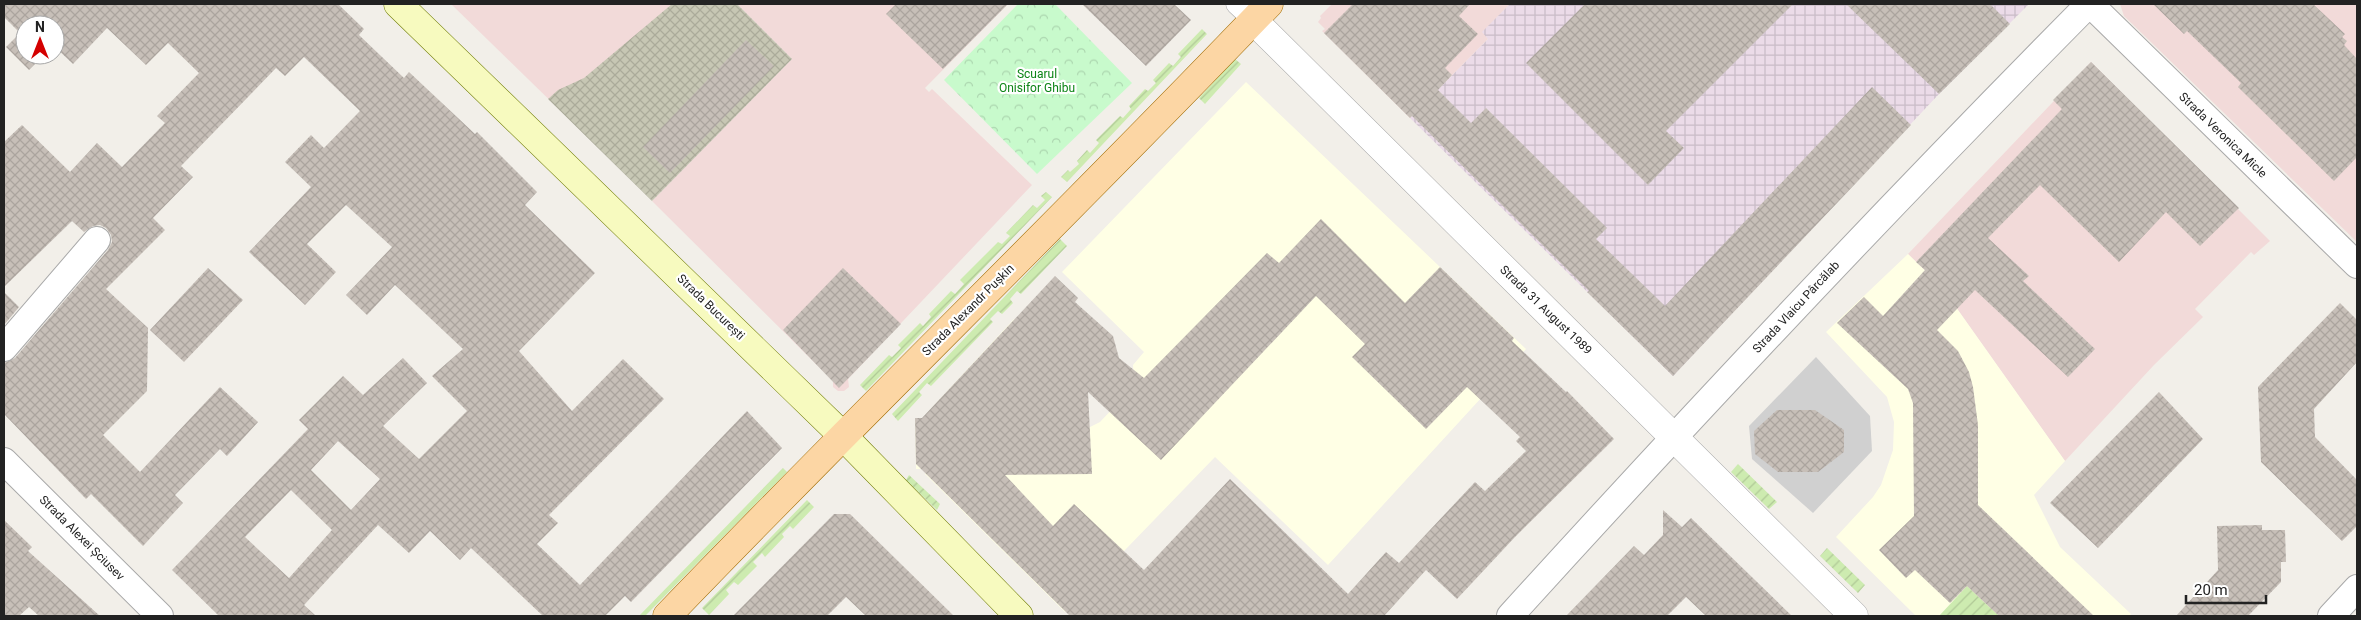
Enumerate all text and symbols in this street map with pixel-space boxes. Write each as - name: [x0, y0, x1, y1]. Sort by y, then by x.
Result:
- north arrow: [15, 15, 65, 65]
- text: N: [35, 19, 45, 35]
- park label: Scuarul Onisifor Ghibu: [999, 67, 1075, 95]
- street label: Strada Veronica Micle: [2176, 89, 2270, 181]
- street label: Strada Vlaicu Pârcălab: [1750, 258, 1842, 356]
- street label: Strada Alexandr Pușkin: [919, 261, 1017, 359]
- street label: Strada 31 August 1989: [1497, 263, 1595, 357]
- street label: Strada București: [674, 271, 748, 343]
- street label: Strada Alexei Șciusev: [36, 493, 127, 584]
- scale bar: [2186, 572, 2266, 604]
- text: 20 m: [2194, 581, 2228, 599]

